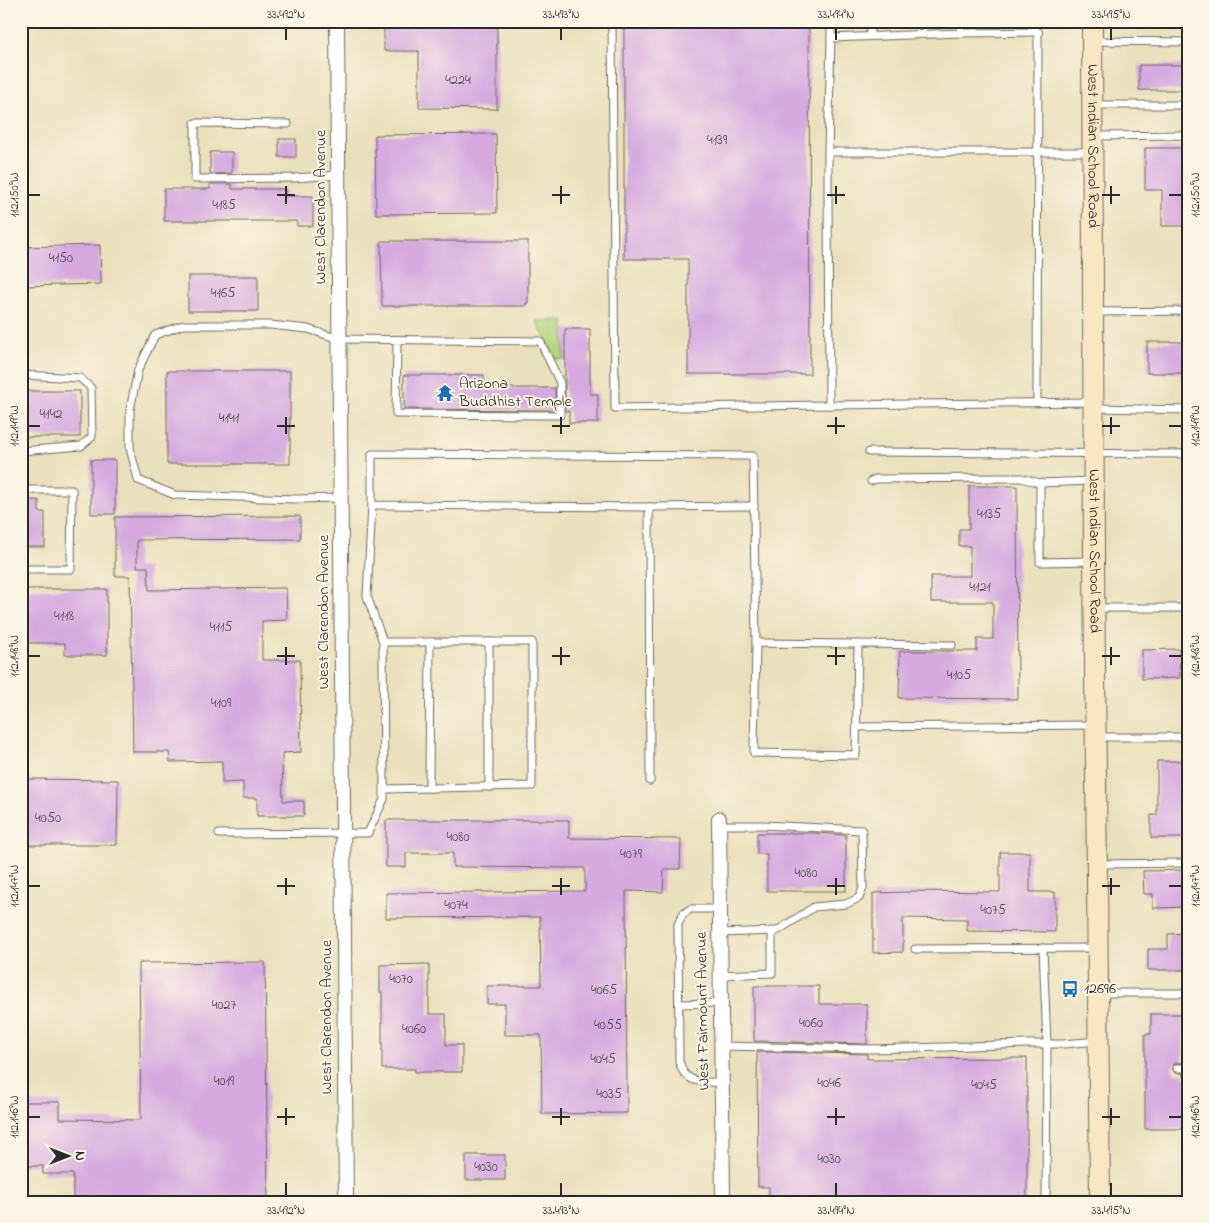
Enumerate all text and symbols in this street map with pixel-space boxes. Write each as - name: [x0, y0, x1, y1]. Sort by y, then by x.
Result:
- text: 33.492°N: [267, 6, 305, 24]
- text: 33.493°N: [542, 6, 580, 24]
- text: 33.494°N: [817, 6, 855, 24]
- text: 33.495°N: [1091, 6, 1131, 24]
- street label: West Indian School Road: [1080, 64, 1105, 228]
- house number: 4224: [445, 70, 471, 91]
- street label: West Clarendon Avenue: [309, 129, 333, 284]
- house number: 4139: [707, 130, 728, 151]
- text: 112.150°W: [6, 173, 24, 217]
- text: 112.150°W: [1187, 173, 1205, 217]
- house number: 4185: [212, 195, 236, 216]
- house number: 4150: [49, 248, 73, 269]
- house number: 4165: [211, 283, 235, 304]
- place label: Arizona Buddhist Temple: [458, 372, 573, 414]
- temple icon: Arizona Buddhist Temple: [435, 383, 455, 403]
- house number: 4142: [40, 404, 63, 425]
- text: 112.149°W: [6, 406, 24, 446]
- text: 112.149°W: [1187, 406, 1205, 446]
- house number: 4141: [219, 408, 240, 429]
- street label: West Indian School Road: [1082, 469, 1107, 633]
- house number: 4135: [977, 504, 1001, 525]
- street label: West Clarendon Avenue: [312, 534, 336, 689]
- house number: 4121: [969, 577, 991, 598]
- house number: 4118: [54, 606, 74, 627]
- house number: 4115: [210, 617, 232, 638]
- text: 112.148°W: [6, 635, 24, 677]
- text: 112.148°W: [1187, 635, 1205, 677]
- house number: 4105: [947, 665, 971, 686]
- house number: 4109: [211, 693, 232, 714]
- house number: 4050: [35, 808, 61, 829]
- house number: 4080: [446, 827, 470, 848]
- house number: 4079: [620, 844, 643, 865]
- house number: 4080: [794, 863, 818, 884]
- text: 112.147°W: [6, 865, 24, 907]
- text: 112.147°W: [1187, 865, 1205, 907]
- house number: 4074: [444, 895, 468, 916]
- house number: 4075: [980, 900, 1006, 921]
- street label: West Fairmount Avenue: [690, 931, 716, 1091]
- street label: West Clarendon Avenue: [315, 939, 339, 1094]
- house number: 4070: [389, 969, 413, 990]
- place label: 12696: [1084, 977, 1116, 1001]
- bus stop icon: 12696: [1060, 979, 1080, 999]
- house number: 4065: [591, 980, 617, 1001]
- house number: 4027: [212, 995, 237, 1016]
- house number: 4060: [799, 1013, 823, 1034]
- house number: 4055: [594, 1015, 622, 1036]
- house number: 4060: [402, 1019, 426, 1040]
- house number: 4045: [590, 1049, 616, 1070]
- house number: 4019: [214, 1071, 235, 1092]
- house number: 4046: [817, 1073, 841, 1094]
- house number: 4045: [971, 1075, 997, 1096]
- house number: 4035: [596, 1084, 622, 1105]
- text: 112.146°W: [6, 1096, 24, 1138]
- text: 112.146°W: [1187, 1096, 1205, 1138]
- north arrow: [42, 1130, 92, 1180]
- house number: 4030: [817, 1149, 841, 1170]
- text: N: [69, 1151, 90, 1161]
- house number: 4030: [474, 1157, 498, 1178]
- text: 33.492°N: [267, 1202, 305, 1220]
- text: 33.493°N: [542, 1202, 580, 1220]
- text: 33.494°N: [817, 1202, 855, 1220]
- text: 33.495°N: [1091, 1202, 1131, 1220]

